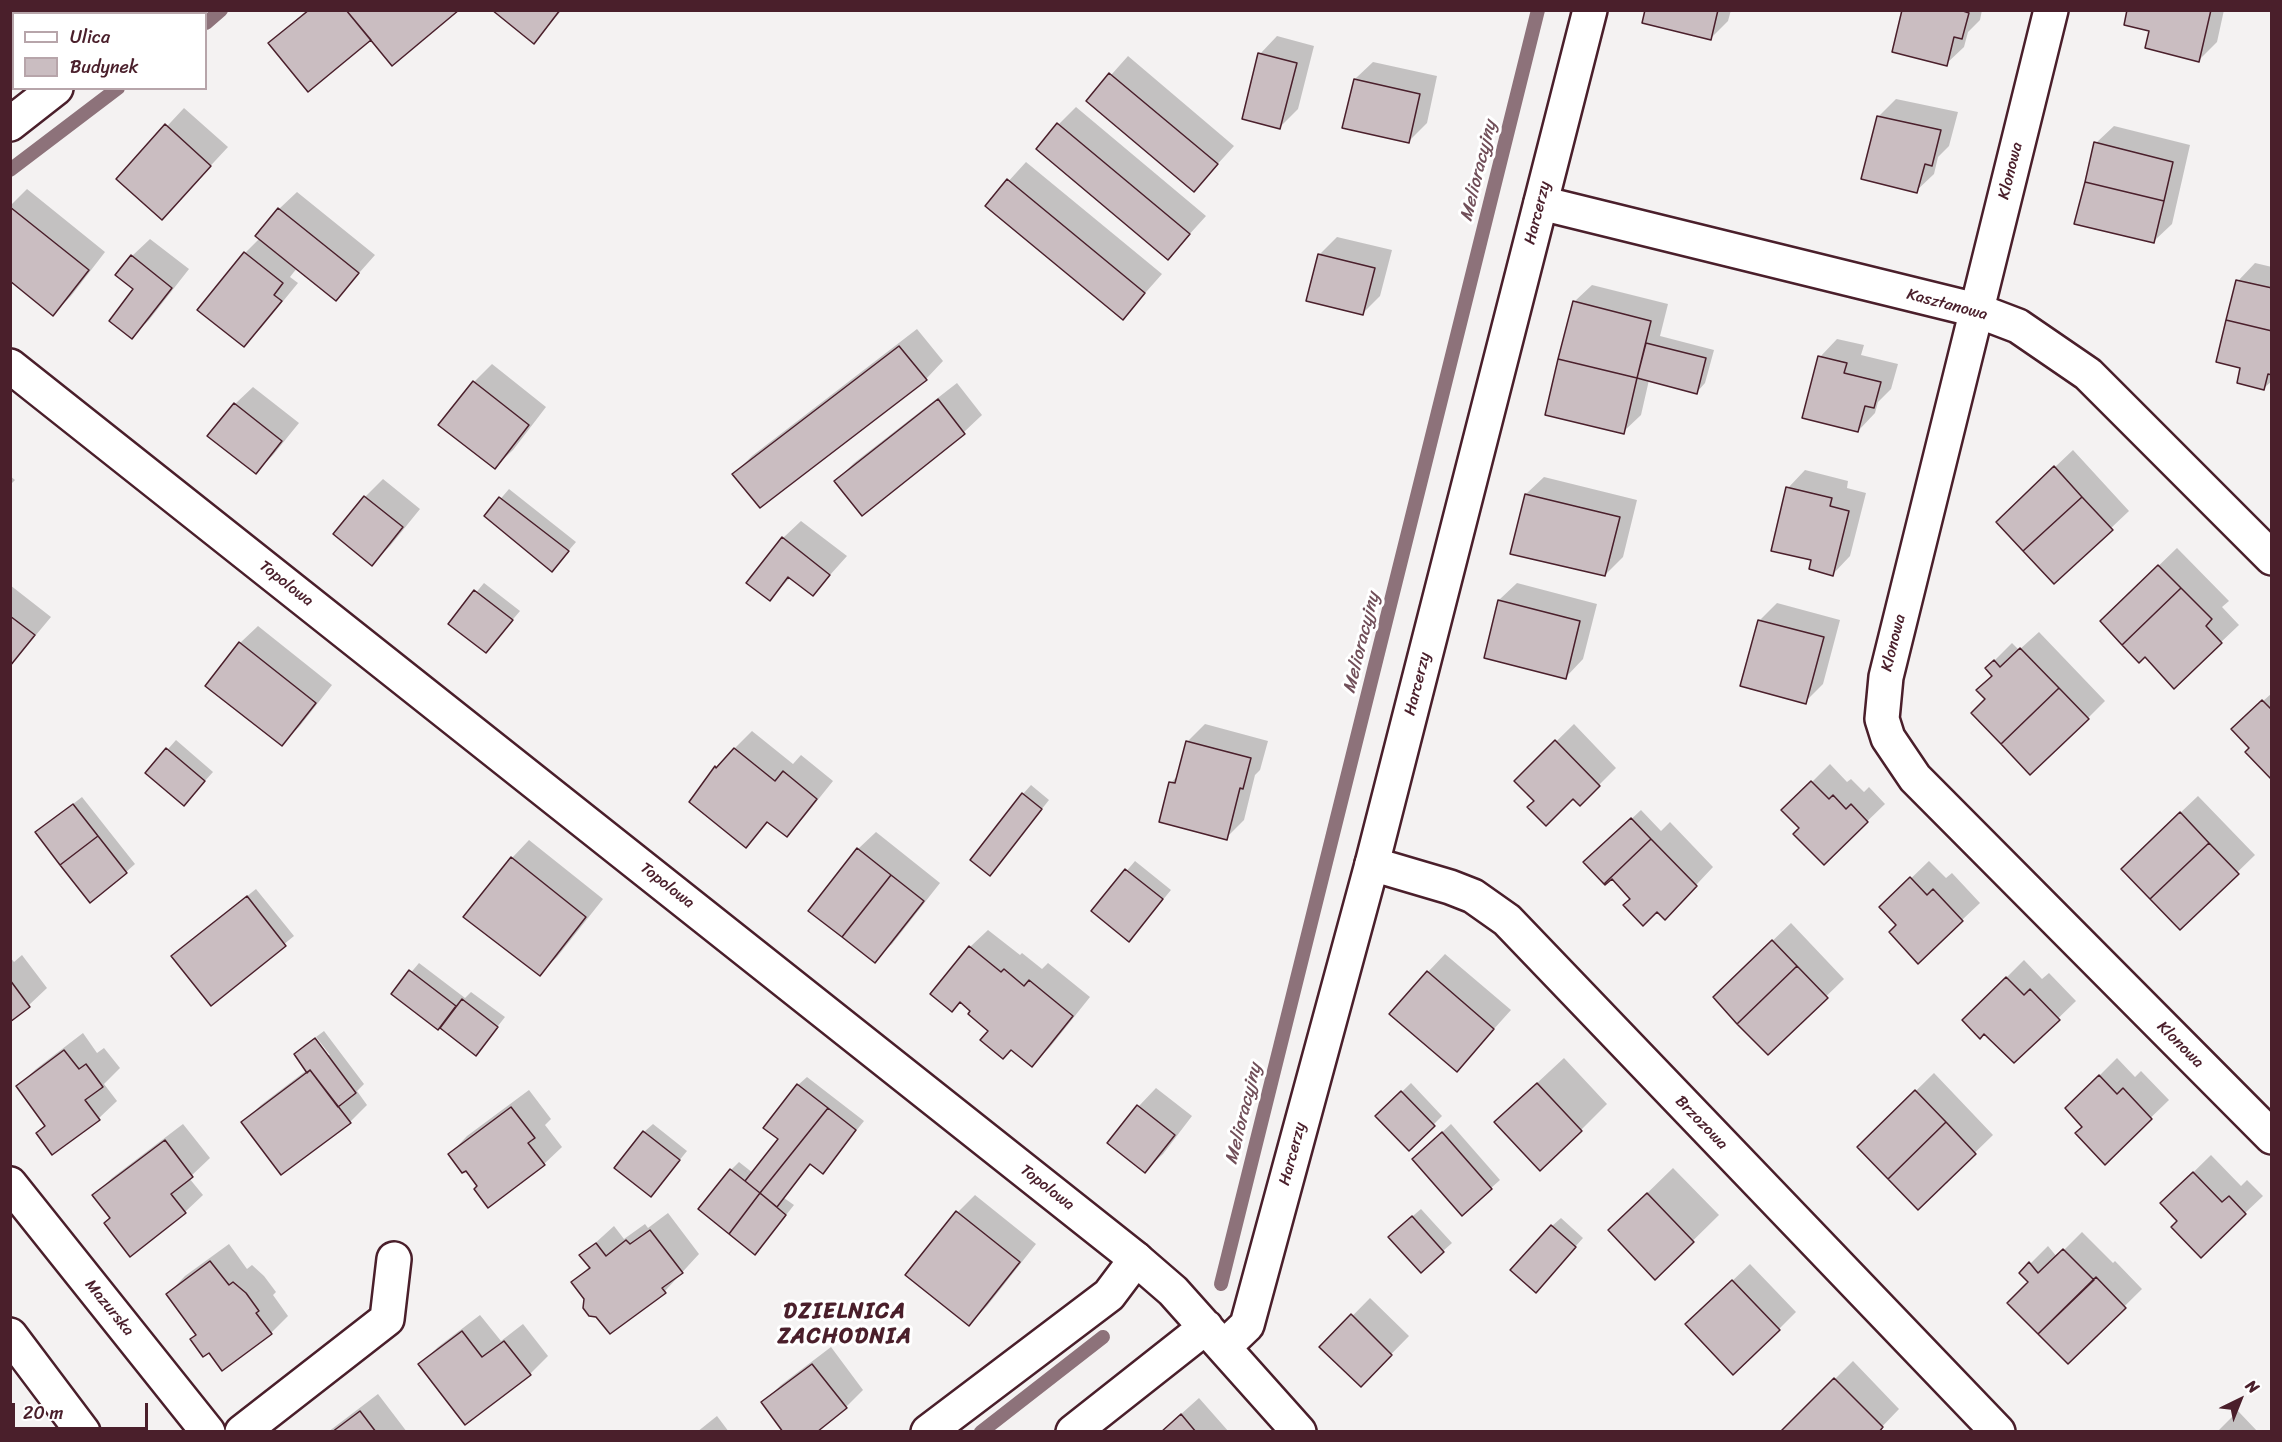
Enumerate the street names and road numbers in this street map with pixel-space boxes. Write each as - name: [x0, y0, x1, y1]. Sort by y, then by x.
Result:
- street label: Klonowa: [1995, 140, 2027, 202]
- street label: Harcerzy: [1521, 179, 1555, 247]
- street label: Kasztanowa: [1905, 285, 1989, 325]
- street label: Topolowa: [255, 557, 317, 611]
- street label: Klonowa: [1878, 612, 1910, 674]
- street label: Harcerzy: [1401, 650, 1435, 718]
- street label: Topolowa: [636, 859, 698, 913]
- street label: Klonowa: [2153, 1018, 2207, 1072]
- street label: Brzozowa: [1671, 1092, 1731, 1154]
- street label: Harcerzy: [1275, 1120, 1311, 1188]
- street label: Topolowa: [1016, 1161, 1078, 1215]
- street label: Mazurska: [80, 1276, 138, 1340]

